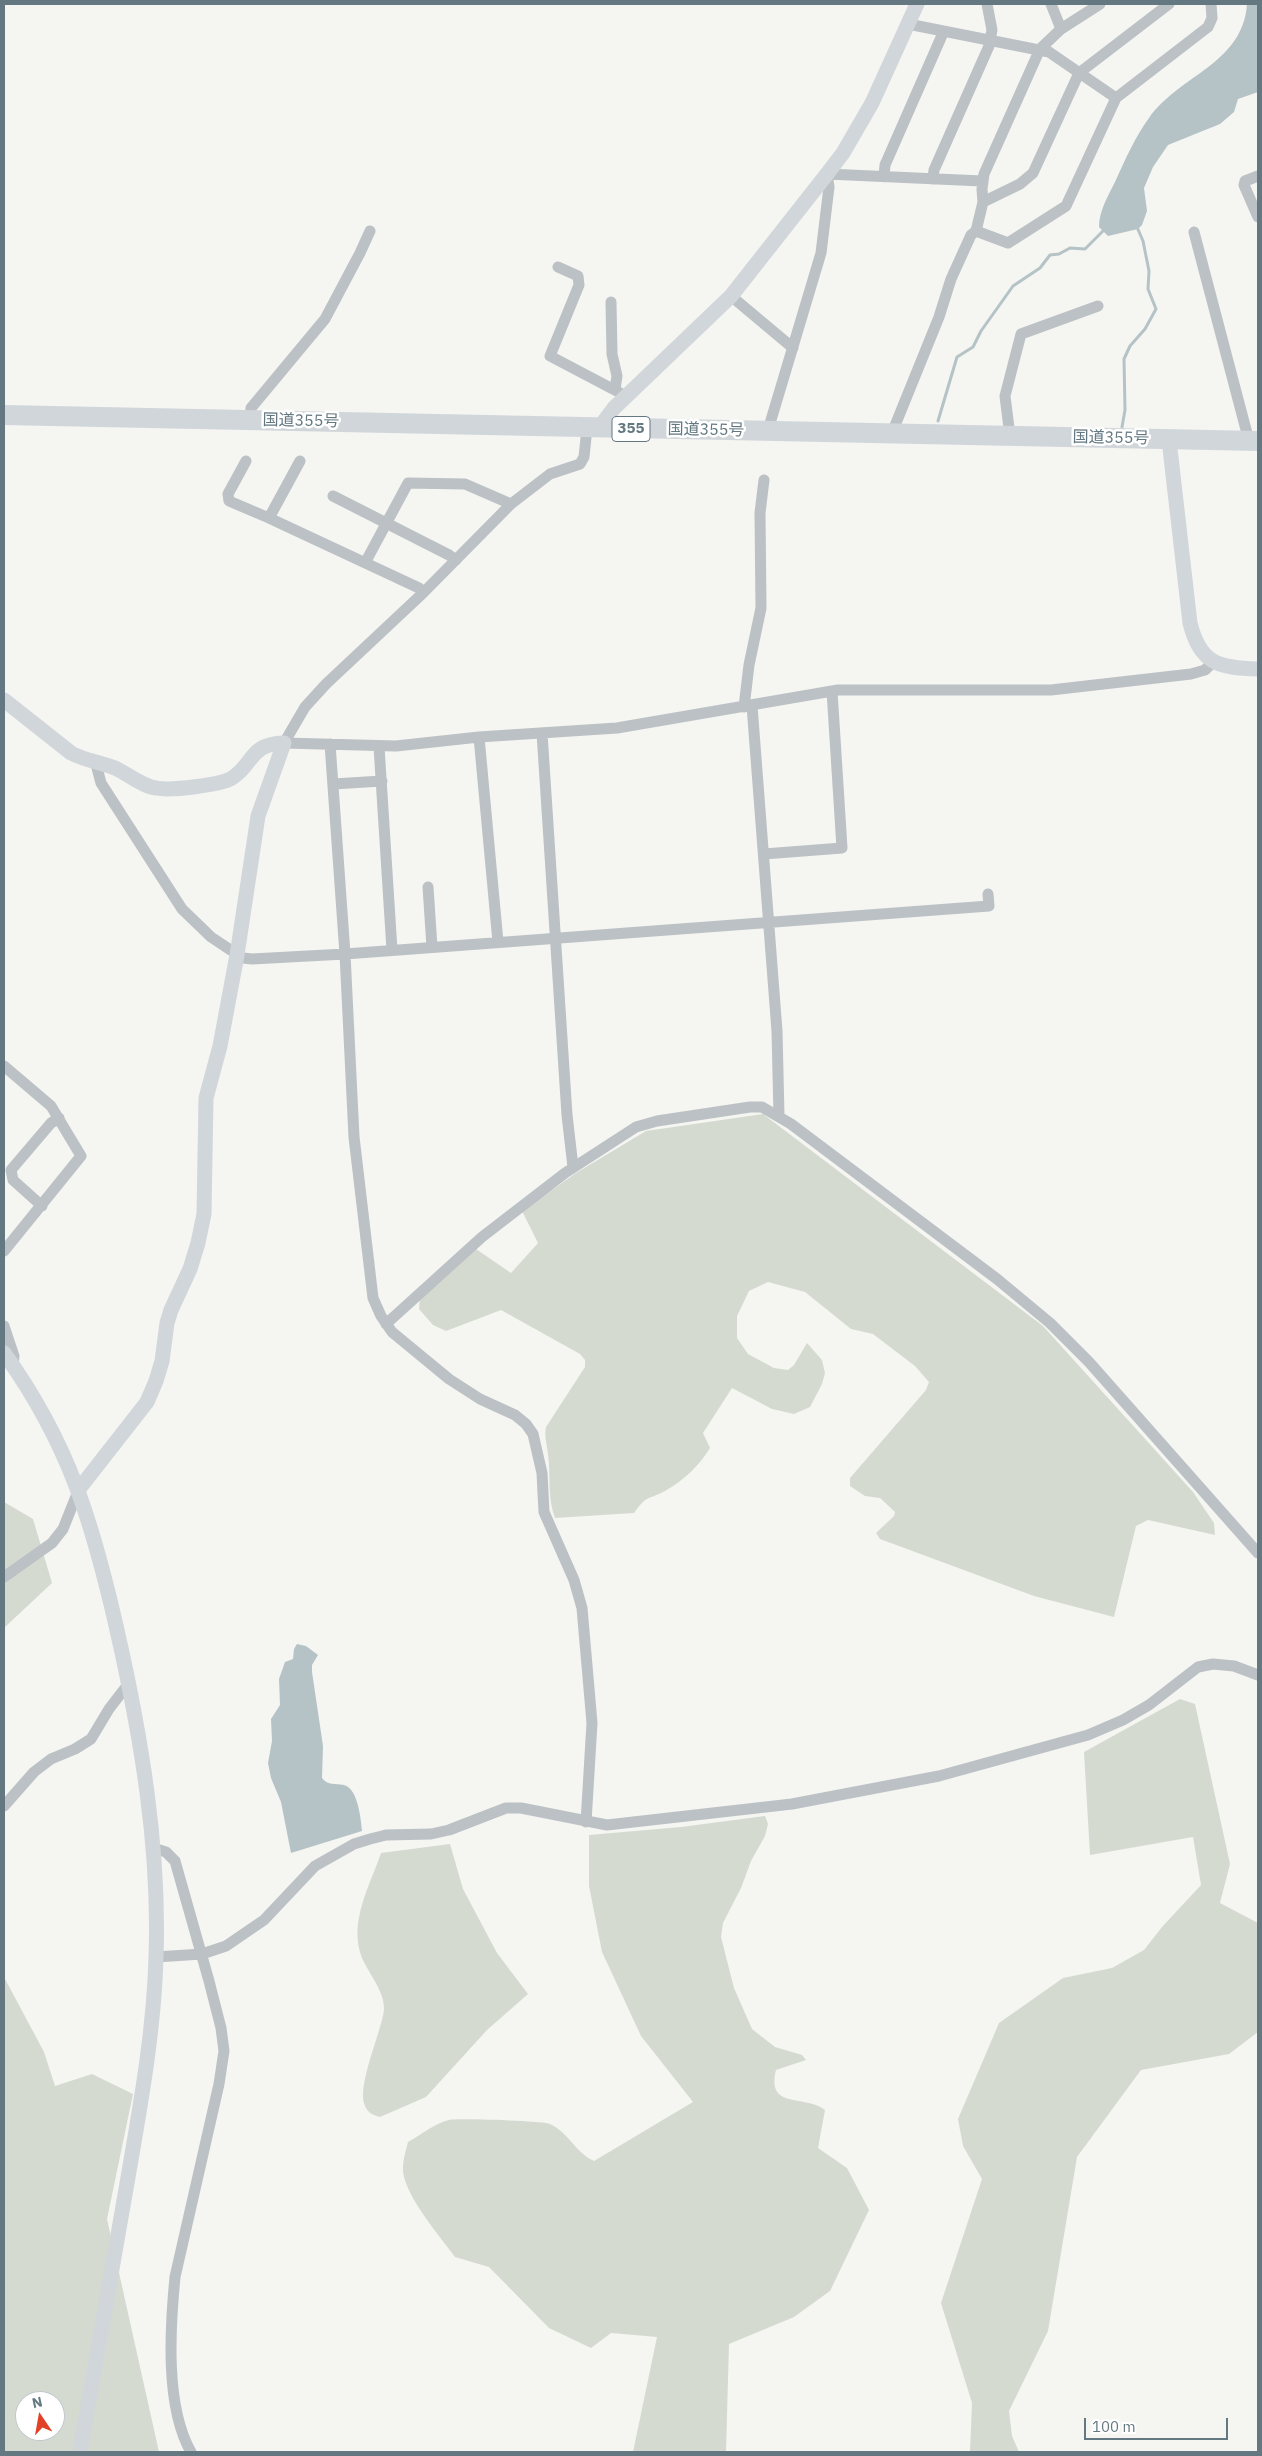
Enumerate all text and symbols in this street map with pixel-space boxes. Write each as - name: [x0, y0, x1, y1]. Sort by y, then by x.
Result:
- street label: 国道355号: [262, 411, 340, 431]
- road number: 355: [612, 416, 650, 442]
- street label: 国道355号: [667, 420, 745, 440]
- street label: 国道355号: [1072, 428, 1150, 448]
- north arrow: [15, 2391, 65, 2441]
- text: N: [30, 2392, 44, 2412]
- scale bar: [1087, 2408, 1231, 2440]
- text: 100 m: [1092, 2417, 1136, 2436]

